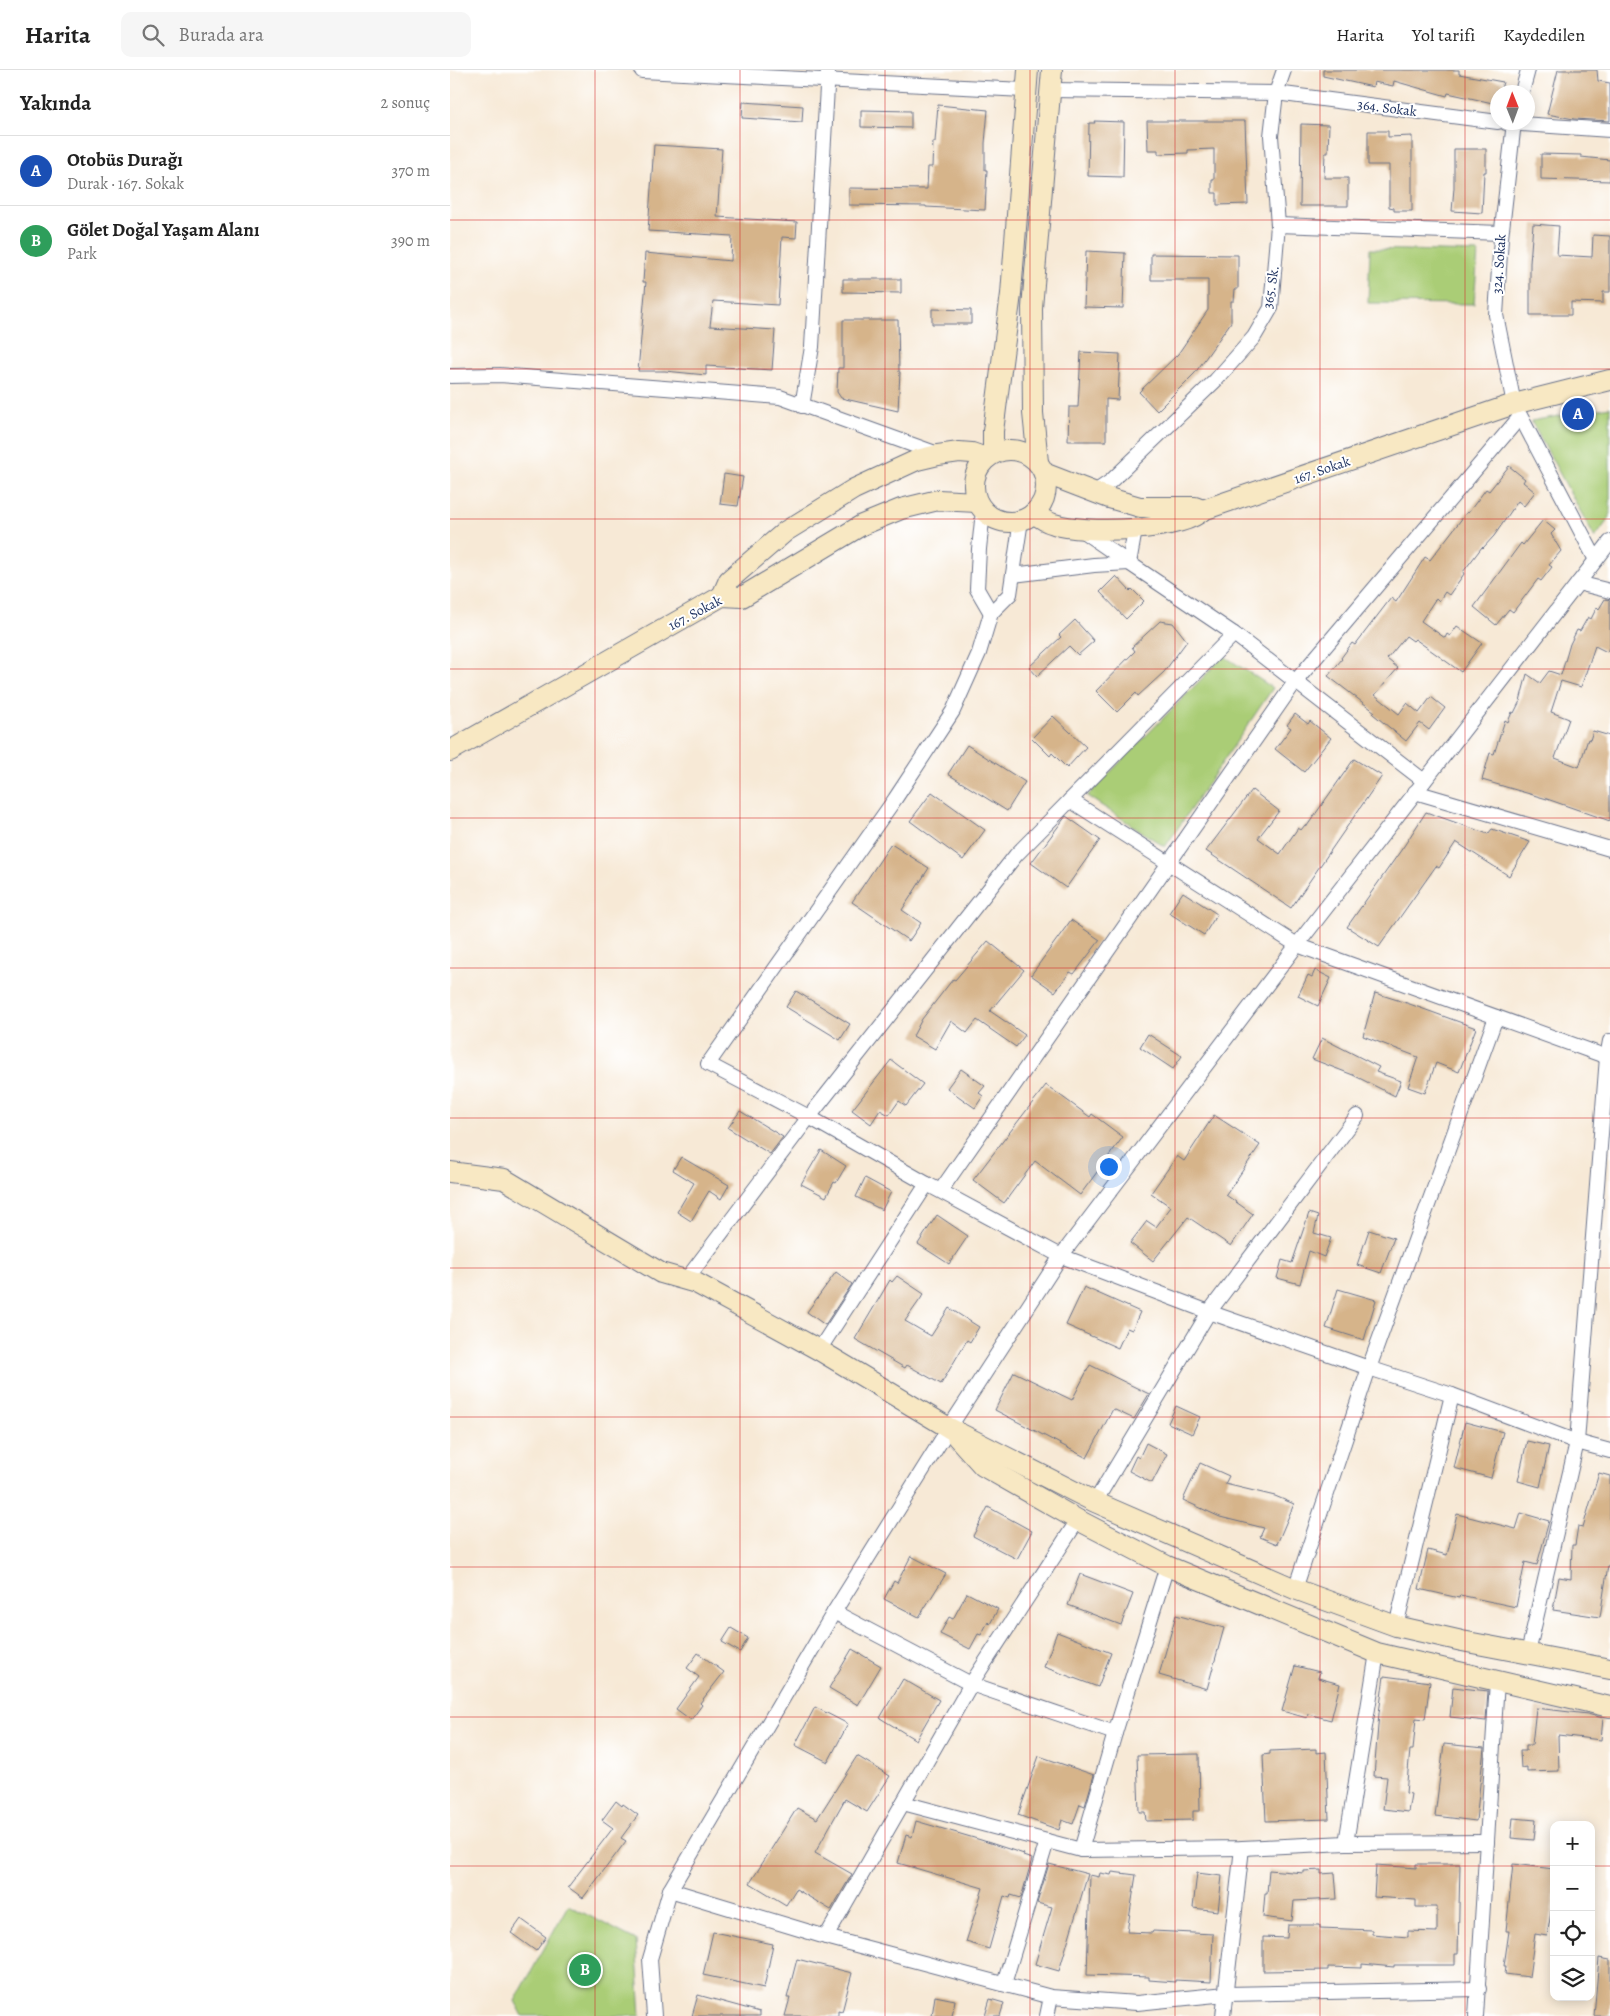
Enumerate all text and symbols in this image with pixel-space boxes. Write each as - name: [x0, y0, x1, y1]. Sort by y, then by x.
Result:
- search box: [121, 12, 471, 57]
- text: Harita: [25, 19, 91, 51]
- icon: search: [139, 21, 167, 49]
- text: Burada ara: [179, 22, 264, 48]
- text: Harita: [1336, 23, 1384, 47]
- text: Yol tarifi: [1412, 23, 1475, 47]
- text: Kaydedilen: [1503, 23, 1585, 47]
- north arrow: [1490, 85, 1535, 130]
- text: Yakında: [20, 89, 91, 117]
- text: 2 sonuç: [381, 92, 430, 114]
- street label: 364. Sokak: [1356, 95, 1418, 121]
- text: Otobüs Durağı: [67, 147, 183, 173]
- text: A: [31, 160, 41, 182]
- text: 370 m: [392, 160, 430, 182]
- text: Durak · 167. Sokak: [67, 173, 184, 195]
- text: Gölet Doğal Yaşam Alanı: [67, 217, 259, 243]
- text: B: [31, 230, 41, 252]
- text: 390 m: [391, 230, 430, 252]
- street label: 324. Sokak: [1487, 233, 1511, 295]
- text: Park: [67, 243, 97, 265]
- street label: 365. Sk.: [1258, 264, 1284, 310]
- pin: A: [1562, 395, 1594, 433]
- street label: 167. Sokak: [1291, 452, 1353, 488]
- street label: 167. Sokak: [665, 591, 725, 635]
- your location: [1096, 1154, 1122, 1180]
- map controls: [1550, 1821, 1595, 2001]
- button: +: [1550, 1821, 1595, 1866]
- button: −: [1550, 1866, 1595, 1911]
- button: locate: [1550, 1911, 1595, 1956]
- pin: B: [569, 1951, 601, 1989]
- button: layers: [1550, 1956, 1595, 2001]

